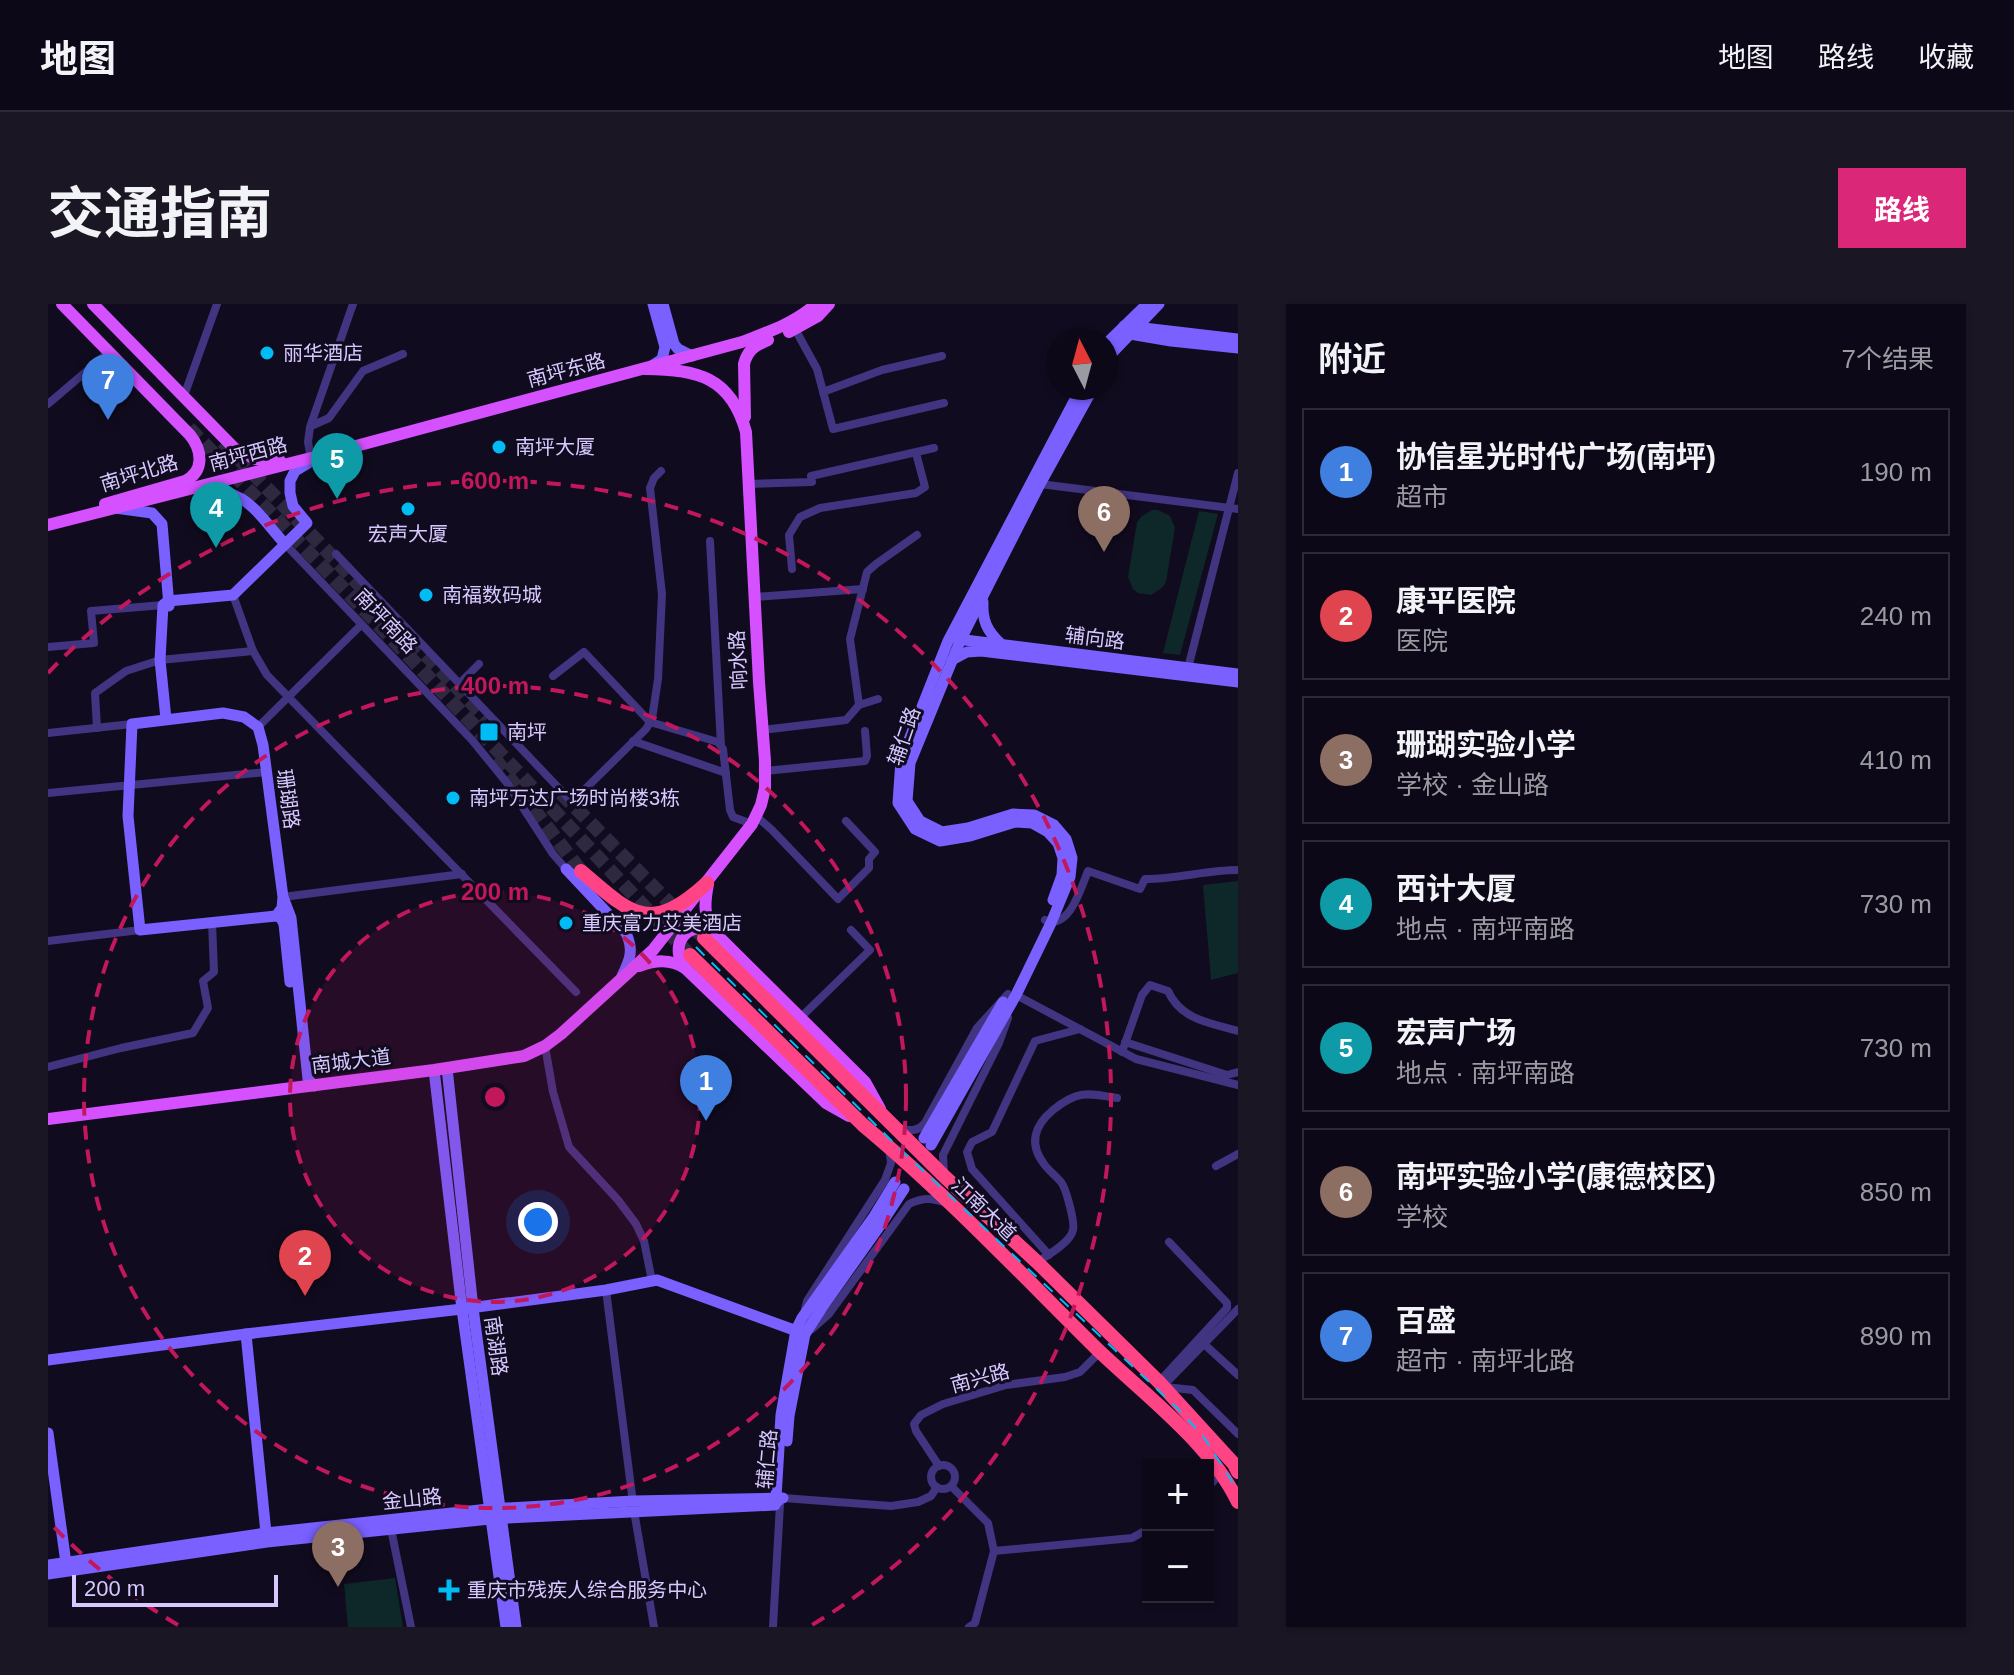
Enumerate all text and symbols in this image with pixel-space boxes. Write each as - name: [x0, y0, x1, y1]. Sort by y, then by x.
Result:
- text: 地图: [40, 38, 116, 80]
- text: 地图: [1718, 42, 1774, 73]
- text: 路线: [1818, 42, 1874, 73]
- text: 收藏: [1918, 42, 1974, 73]
- button: 路线: [1838, 168, 1966, 248]
- text: 交通指南: [48, 182, 272, 245]
- north arrow: [1046, 328, 1118, 400]
- text: 附近: [1318, 340, 1386, 378]
- place label: 丽华酒店: [283, 342, 363, 364]
- marker: 丽华酒店: [258, 344, 276, 362]
- text: 7个结果: [1842, 344, 1934, 374]
- street label: 南坪东路: [525, 349, 607, 391]
- pin: 7: [82, 354, 134, 420]
- street label: 南坪西路: [207, 433, 289, 475]
- pin: 5: [311, 433, 363, 499]
- place label: 南坪大厦: [515, 436, 595, 458]
- marker: 南坪大厦: [490, 438, 508, 456]
- text: 协信星光时代广场(南坪): [1396, 440, 1716, 473]
- street label: 南坪北路: [98, 451, 180, 495]
- text: 1: [1339, 457, 1353, 487]
- text: 190 m: [1860, 457, 1932, 487]
- text: 600 m: [461, 467, 529, 494]
- pin: 4: [190, 482, 242, 548]
- text: 超市: [1396, 482, 1448, 512]
- pin: 6: [1078, 486, 1130, 552]
- marker: 宏声大厦: [399, 500, 417, 518]
- place label: 宏声大厦: [368, 523, 448, 545]
- place label: 南福数码城: [442, 584, 542, 606]
- text: 康平医院: [1396, 584, 1516, 617]
- street label: 南坪南路: [350, 585, 422, 657]
- marker: 南福数码城: [417, 586, 435, 604]
- text: 2: [1339, 601, 1353, 631]
- text: 240 m: [1860, 601, 1932, 631]
- street label: 辅向路: [1064, 623, 1126, 653]
- text: 医院: [1396, 626, 1448, 656]
- street label: 响水路: [725, 629, 751, 691]
- text: 400 m: [461, 672, 529, 699]
- street label: 辅仁路: [884, 704, 924, 768]
- marker: 南坪: [478, 721, 500, 743]
- place label: 南坪: [507, 721, 547, 743]
- text: 珊瑚实验小学: [1396, 728, 1576, 761]
- text: 3: [1339, 745, 1353, 775]
- text: 410 m: [1860, 745, 1932, 775]
- street label: 珊瑚路: [273, 768, 303, 830]
- text: 学校 · 金山路: [1396, 770, 1549, 800]
- place label: 南坪万达广场时尚楼3栋: [469, 787, 680, 809]
- marker: 南坪万达广场时尚楼3栋: [444, 789, 462, 807]
- text: 西计大厦: [1396, 872, 1516, 905]
- text: 200 m: [461, 878, 529, 905]
- text: 4: [1339, 889, 1353, 919]
- text: 730 m: [1860, 889, 1932, 919]
- place label: 重庆富力艾美酒店: [582, 912, 742, 934]
- marker: 重庆富力艾美酒店: [557, 914, 575, 932]
- text: 地点 · 南坪南路: [1396, 914, 1575, 944]
- text: 宏声广场: [1396, 1016, 1516, 1049]
- text: 5: [1339, 1033, 1353, 1063]
- text: 730 m: [1860, 1033, 1932, 1063]
- street label: 南城大道: [310, 1045, 392, 1077]
- pin: 1: [680, 1055, 732, 1121]
- text: 地点 · 南坪南路: [1396, 1058, 1575, 1088]
- centre of rings: [481, 1083, 509, 1111]
- text: 南坪实验小学(康德校区): [1396, 1160, 1716, 1193]
- street label: 江南大道: [948, 1173, 1020, 1245]
- text: 6: [1339, 1177, 1353, 1207]
- text: 850 m: [1860, 1177, 1932, 1207]
- your location: [518, 1202, 558, 1242]
- text: 学校: [1396, 1202, 1448, 1232]
- pin: 2: [279, 1230, 331, 1296]
- text: 百盛: [1396, 1304, 1456, 1337]
- street label: 南湖路: [481, 1315, 511, 1377]
- text: 7: [1339, 1321, 1353, 1351]
- text: 890 m: [1860, 1321, 1932, 1351]
- text: 超市 · 南坪北路: [1396, 1346, 1575, 1376]
- street label: 南兴路: [948, 1360, 1012, 1396]
- street label: 辅仁路: [753, 1428, 781, 1490]
- map controls: [1142, 1459, 1214, 1603]
- button: +: [1142, 1459, 1214, 1531]
- street label: 金山路: [381, 1485, 443, 1513]
- pin: 3: [312, 1521, 364, 1587]
- button: −: [1142, 1531, 1214, 1603]
- scale bar: [72, 1571, 278, 1607]
- text: 200 m: [84, 1576, 145, 1601]
- marker: 重庆市残疾人综合服务中心: [438, 1579, 460, 1601]
- place label: 重庆市残疾人综合服务中心: [467, 1579, 707, 1601]

